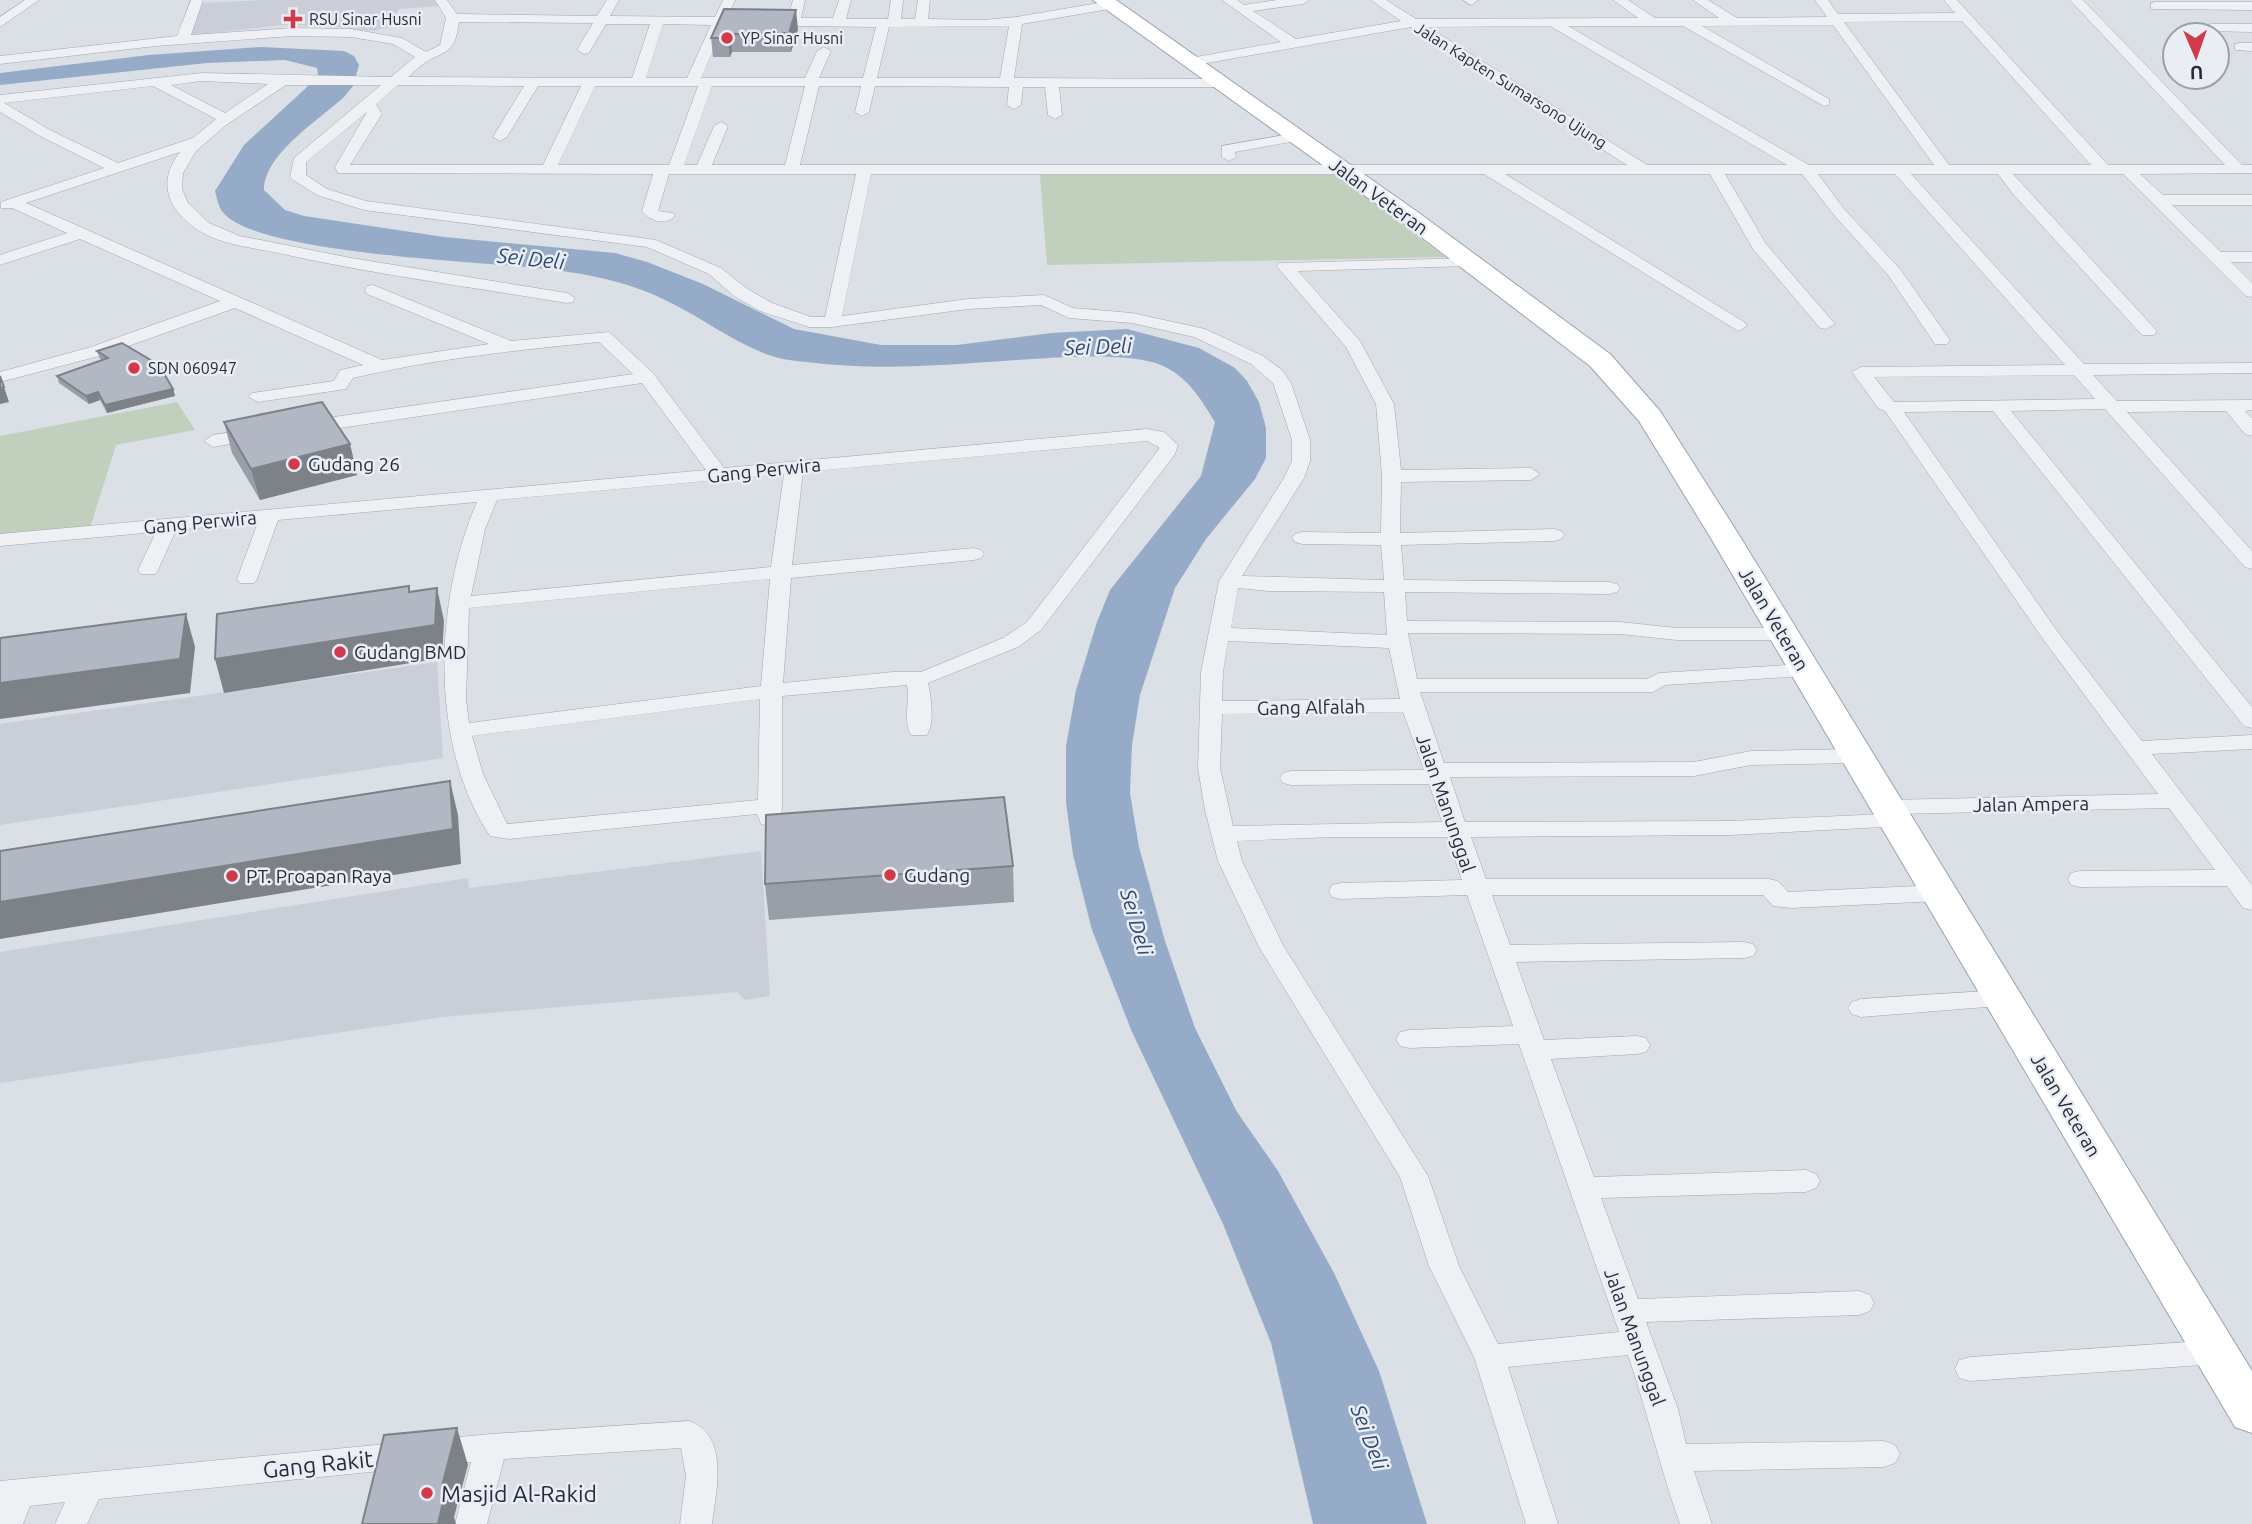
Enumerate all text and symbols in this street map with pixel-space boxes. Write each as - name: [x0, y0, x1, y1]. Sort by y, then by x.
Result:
- marker: RSU Sinar Husni: [283, 9, 303, 29]
- place label: RSU Sinar Husni: [309, 10, 422, 28]
- street label: Jalan Kapten Sumarsono Ujung: [1412, 18, 1610, 152]
- north arrow: [2161, 21, 2231, 91]
- place label: YP Sinar Husni: [741, 29, 843, 47]
- marker: YP Sinar Husni: [719, 30, 735, 46]
- text: U: [2190, 62, 2204, 84]
- street label: Jalan Veteran: [1325, 153, 1433, 239]
- water label: Sei Deli: [495, 242, 567, 274]
- water label: Sei Deli: [1063, 333, 1133, 359]
- place label: SDN 060947: [148, 359, 237, 377]
- marker: SDN 060947: [126, 360, 142, 376]
- place label: Gudang 26: [308, 453, 400, 475]
- street label: Gang Perwira: [706, 453, 822, 487]
- marker: Gudang 26: [286, 456, 302, 472]
- street label: Gang Perwira: [142, 506, 258, 538]
- street label: Jalan Veteran: [1735, 563, 1813, 675]
- place label: Gudang BMD: [354, 641, 466, 663]
- marker: Gudang BMD: [332, 644, 348, 660]
- street label: Gang Alfalah: [1257, 695, 1365, 719]
- street label: Jalan Manunggal: [1412, 731, 1480, 875]
- street label: Jalan Ampera: [1973, 792, 2089, 816]
- place label: Gudang: [904, 864, 970, 886]
- place label: PT. Proapan Raya: [246, 865, 392, 887]
- marker: Gudang: [882, 867, 898, 883]
- marker: PT. Proapan Raya: [224, 868, 240, 884]
- water label: Sei Deli: [1116, 885, 1158, 959]
- street label: Jalan Veteran: [2027, 1049, 2105, 1161]
- street label: Jalan Manunggal: [1600, 1265, 1670, 1409]
- water label: Sei Deli: [1346, 1400, 1394, 1474]
- street label: Gang Rakit: [261, 1446, 375, 1482]
- place label: Masjid Al-Rakid: [441, 1481, 597, 1506]
- marker: Masjid Al-Rakid: [419, 1485, 435, 1501]

